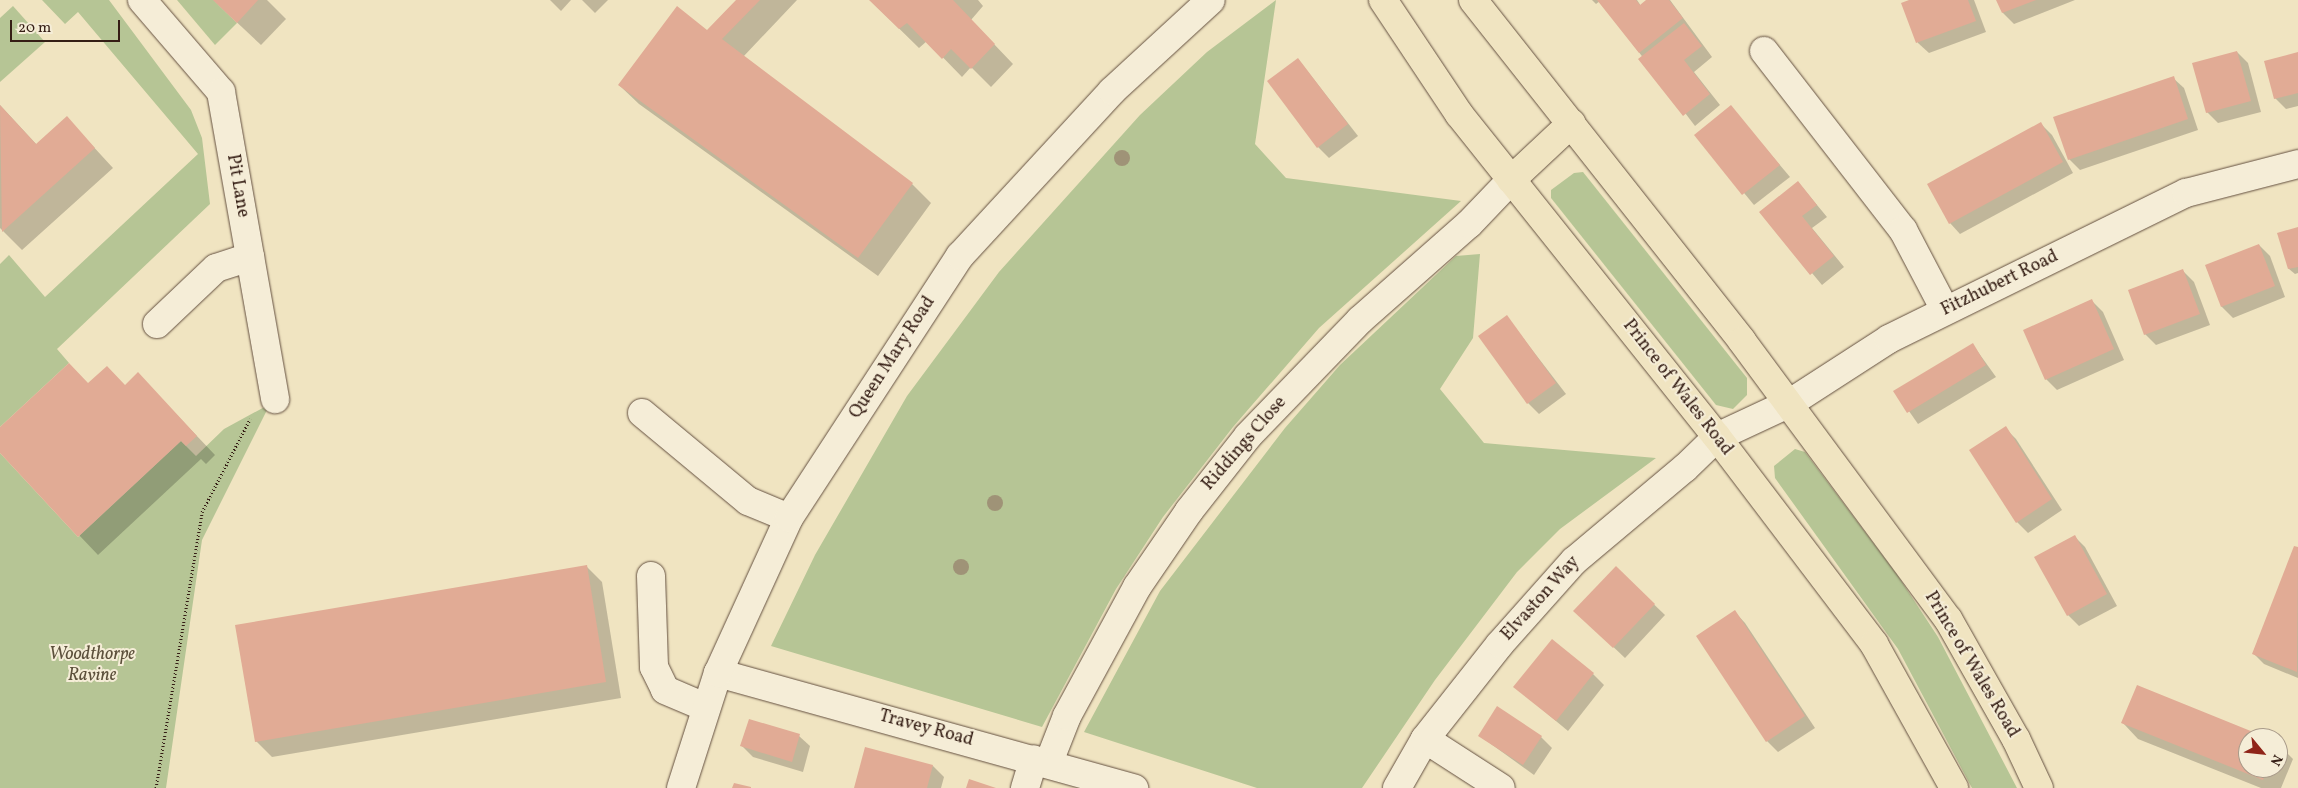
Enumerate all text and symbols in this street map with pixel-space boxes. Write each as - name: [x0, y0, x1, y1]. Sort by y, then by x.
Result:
- scale bar: [12, 10, 122, 42]
- text: 20 m: [18, 18, 51, 39]
- street label: Pit Lane: [221, 153, 253, 219]
- street label: Fitzhubert Road: [1938, 246, 2062, 322]
- street label: Queen Mary Road: [845, 293, 941, 423]
- street label: Prince of Wales Road: [1618, 316, 1736, 460]
- street label: Riddings Close: [1198, 393, 1292, 495]
- street label: Elvaston Way: [1497, 552, 1585, 646]
- street label: Prince of Wales Road: [1919, 589, 2023, 741]
- park label: Woodthorpe Ravine: [49, 645, 135, 688]
- street label: Travey Road: [876, 706, 976, 752]
- north arrow: [2238, 728, 2288, 778]
- text: N: [2265, 751, 2287, 769]

